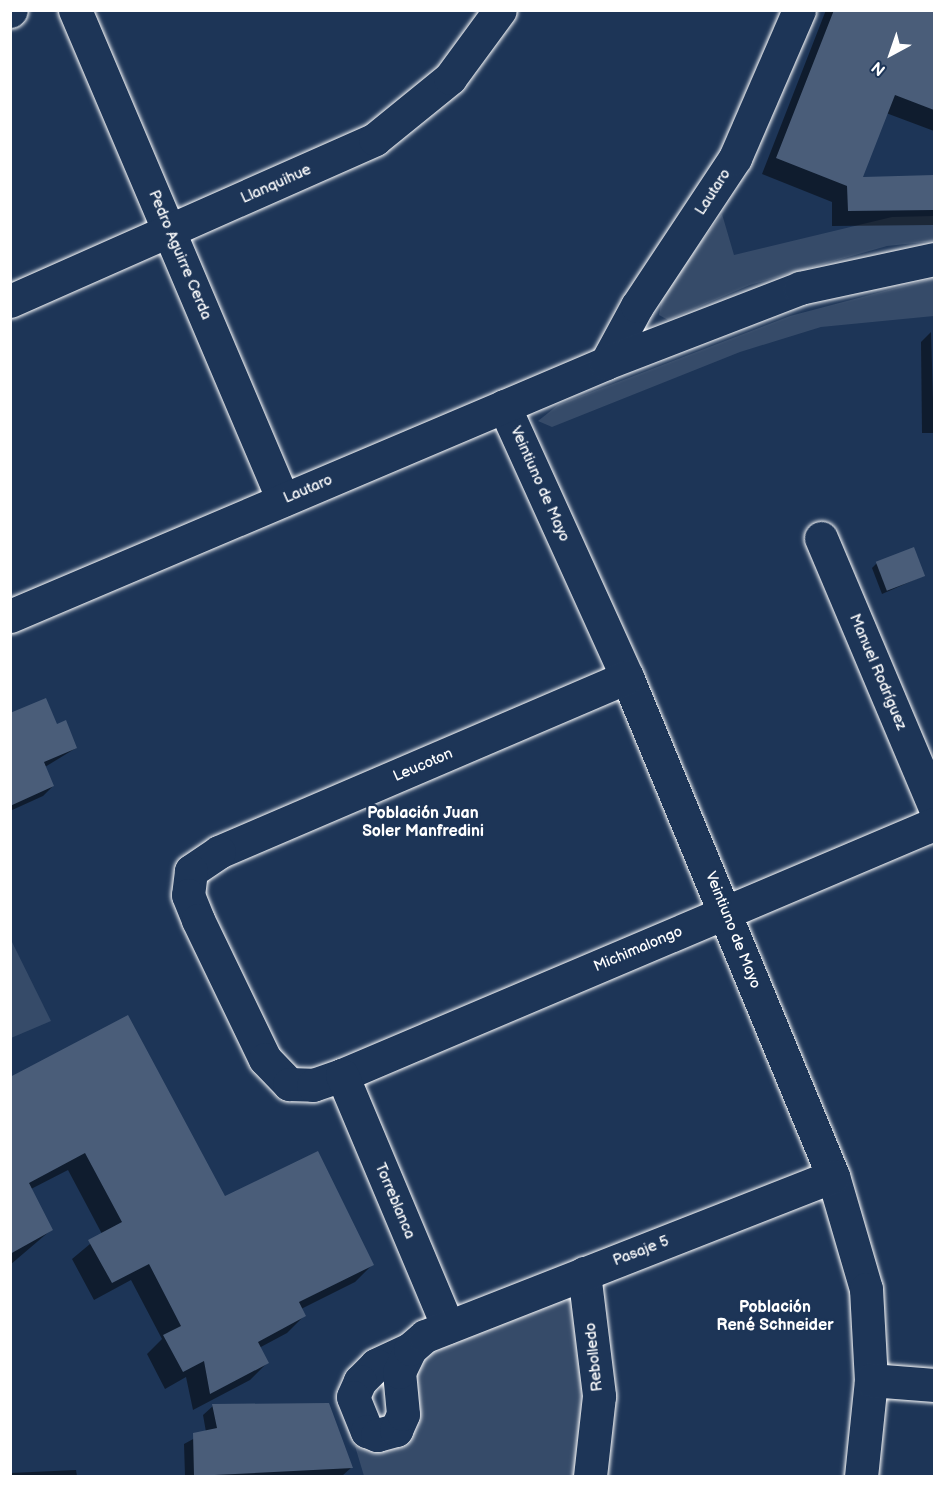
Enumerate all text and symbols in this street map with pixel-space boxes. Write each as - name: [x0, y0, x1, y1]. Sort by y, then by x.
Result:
- north arrow: [861, 24, 921, 84]
- text: N: [868, 57, 890, 79]
- street label: Llanquihue: [238, 161, 314, 207]
- street label: Lautaro: [691, 166, 735, 218]
- street label: Pedro Aguirre Cerda: [145, 188, 215, 322]
- street label: Veintiuno de Mayo: [506, 424, 574, 544]
- street label: Lautaro: [281, 471, 335, 507]
- street label: Manuel Rodríguez: [845, 611, 911, 733]
- street label: Leucoton: [391, 744, 455, 786]
- district label: Población Juan Soler Manfredini: [362, 804, 484, 842]
- street label: Veintiuno de Mayo: [701, 869, 765, 991]
- street label: Michimalongo: [591, 922, 685, 976]
- street label: Torreblanca: [371, 1160, 419, 1242]
- street label: Pasaje 5: [611, 1232, 671, 1270]
- district label: Población René Schneider: [716, 1298, 834, 1336]
- street label: Rebolledo: [581, 1322, 607, 1392]

